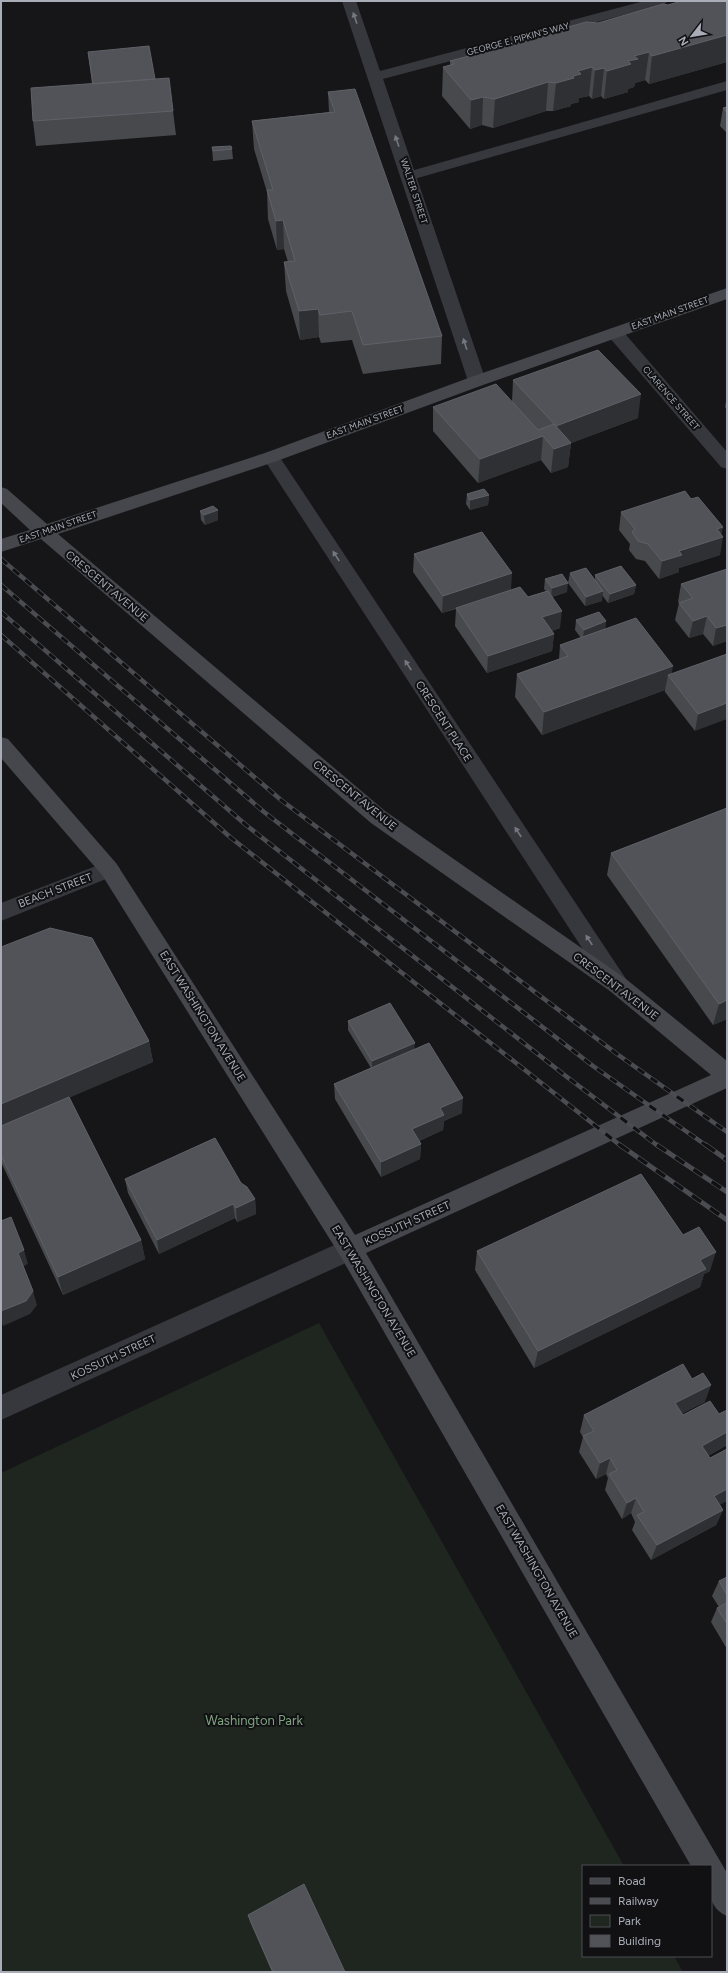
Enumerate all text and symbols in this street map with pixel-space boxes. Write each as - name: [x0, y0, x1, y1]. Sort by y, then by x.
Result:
- one-way arrow: [352, 11, 358, 23]
- north arrow: [672, 16, 712, 56]
- street label: GEORGE E. PIPKIN'S WAY: [465, 19, 571, 58]
- text: N: [676, 34, 692, 48]
- one-way arrow: [394, 134, 400, 146]
- street label: WALTER STREET: [399, 157, 430, 225]
- street label: EAST MAIN STREET: [630, 293, 710, 332]
- one-way arrow: [462, 337, 468, 349]
- street label: CLARENCE STREET: [641, 364, 702, 432]
- street label: EAST MAIN STREET: [325, 402, 405, 441]
- street label: EAST MAIN STREET: [18, 508, 98, 545]
- street label: CRESCENT AVENUE: [63, 548, 151, 625]
- one-way arrow: [332, 551, 340, 561]
- one-way arrow: [404, 659, 411, 671]
- street label: CRESCENT PLACE: [413, 678, 475, 764]
- street label: CRESCENT AVENUE: [310, 758, 399, 833]
- one-way arrow: [514, 826, 521, 838]
- street label: BEACH STREET: [16, 870, 94, 911]
- one-way arrow: [585, 935, 593, 945]
- street label: EAST WASHINGTON AVENUE: [157, 948, 248, 1084]
- street label: CRESCENT AVENUE: [570, 950, 661, 1023]
- street label: KOSSUTH STREET: [362, 1199, 452, 1248]
- street label: EAST WASHINGTON AVENUE: [329, 1223, 418, 1360]
- street label: KOSSUTH STREET: [69, 1332, 158, 1383]
- street label: EAST WASHINGTON AVENUE: [493, 1502, 580, 1640]
- park label: Washington Park: [205, 1713, 303, 1728]
- legend: [582, 1865, 712, 1957]
- text: Road: [618, 1874, 646, 1888]
- text: Railway: [618, 1894, 659, 1908]
- text: Park: [618, 1914, 641, 1928]
- text: Building: [618, 1934, 661, 1948]

